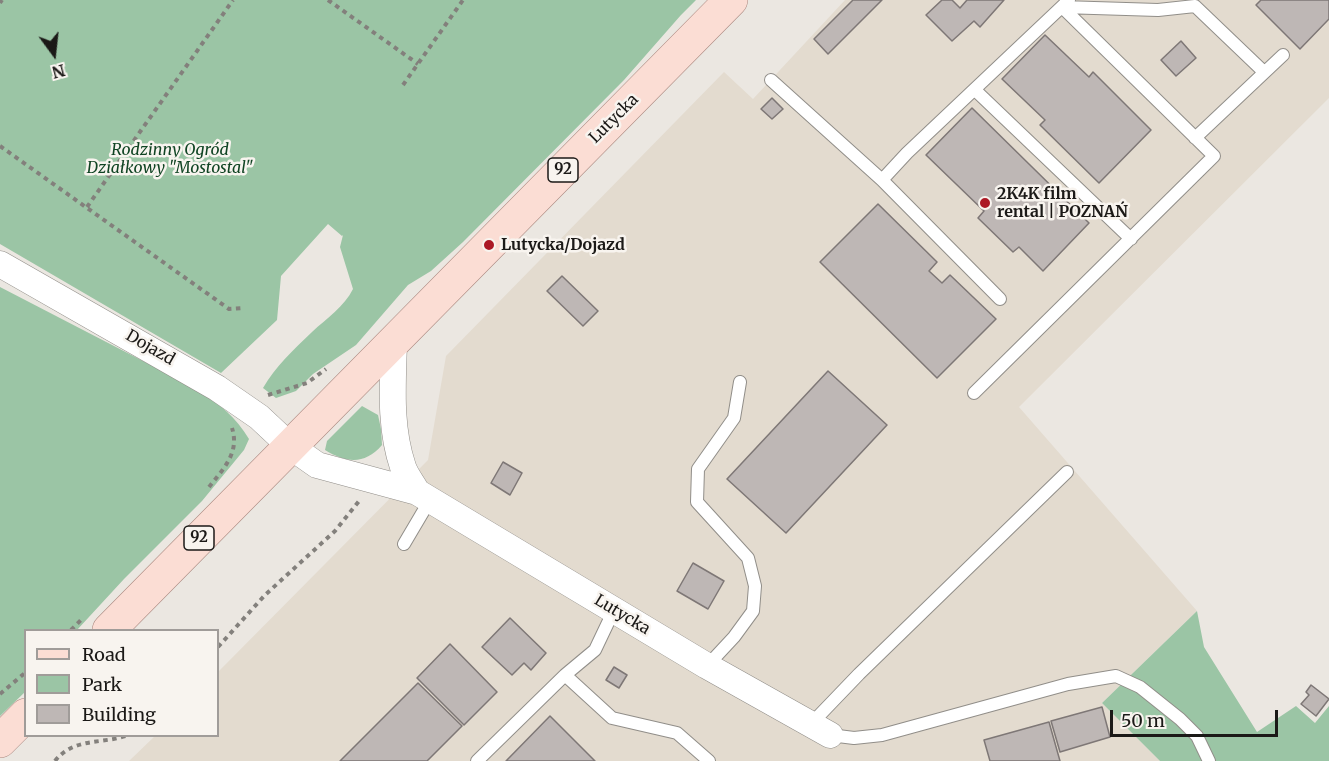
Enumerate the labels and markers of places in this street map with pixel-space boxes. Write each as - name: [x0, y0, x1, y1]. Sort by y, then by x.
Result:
- place label: 2K4K film rental | POZNAŃ: [997, 184, 1128, 222]
- marker: 2K4K film rental | POZNAŃ: [978, 196, 992, 210]
- place label: Lutycka/Dojazd: [501, 235, 625, 255]
- marker: Lutycka/Dojazd: [482, 238, 496, 252]

